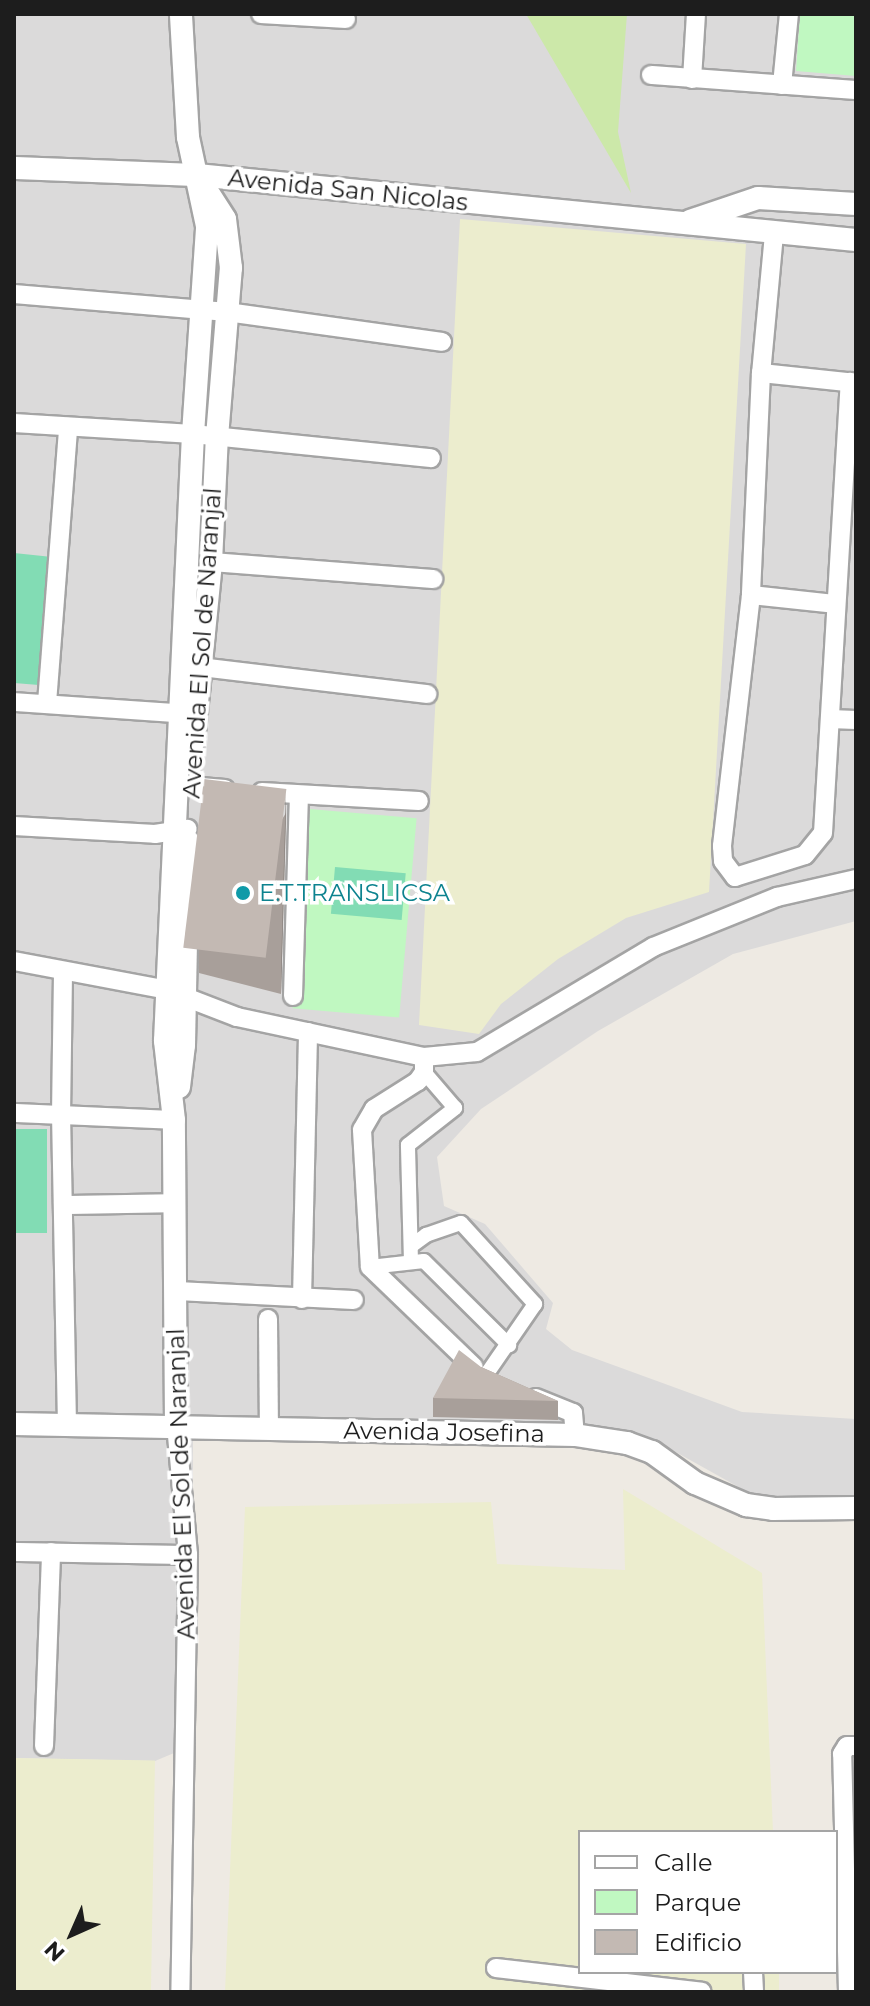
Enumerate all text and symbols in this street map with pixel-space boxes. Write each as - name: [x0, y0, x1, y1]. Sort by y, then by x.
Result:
- street label: Avenida San Nicolas: [227, 163, 469, 217]
- street label: Avenida El Sol de Naranjal: [177, 487, 227, 799]
- place label: E.T.TRANSLICSA: [259, 879, 450, 907]
- marker: E.T.TRANSLICSA: [234, 884, 252, 902]
- street label: Avenida El Sol de Naranjal: [161, 1328, 201, 1640]
- street label: Avenida Josefina: [343, 1416, 545, 1448]
- legend: [578, 1830, 838, 1974]
- text: Calle: [654, 1848, 712, 1877]
- text: Parque: [654, 1888, 741, 1917]
- north arrow: [32, 1894, 112, 1974]
- text: Edificio: [654, 1928, 742, 1957]
- text: N: [39, 1935, 71, 1967]

